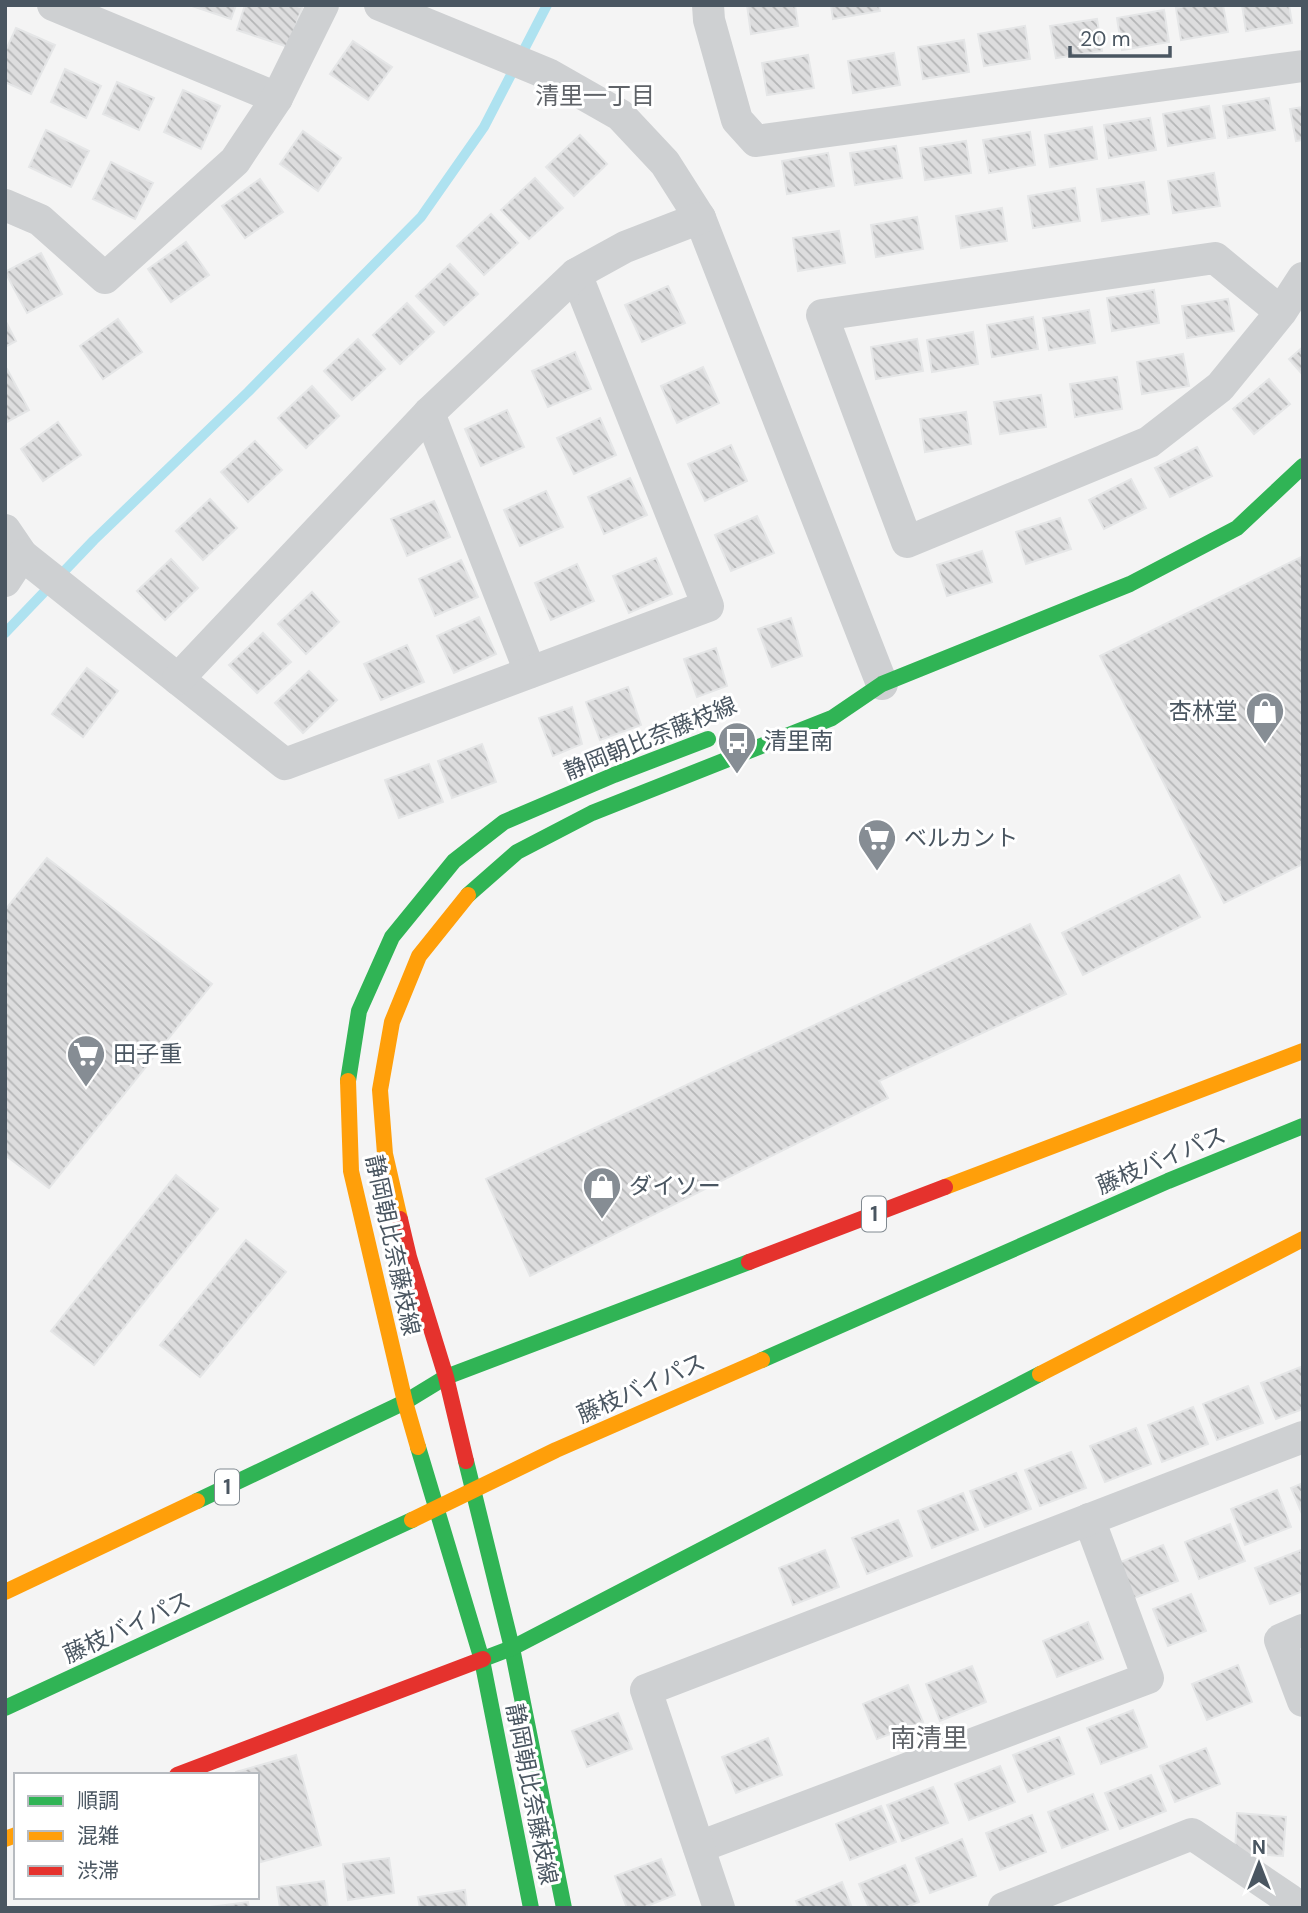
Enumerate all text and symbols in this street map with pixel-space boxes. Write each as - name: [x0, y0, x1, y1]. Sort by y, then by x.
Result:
- scale bar: [1070, 14, 1170, 58]
- text: 20 m: [1080, 25, 1131, 53]
- district label: 清里一丁目: [535, 80, 655, 111]
- street label: 静岡朝比奈藤枝線: [559, 690, 741, 786]
- shop icon: 杏林堂: [1244, 690, 1286, 745]
- place label: 杏林堂: [1169, 696, 1238, 726]
- bus stop icon: 清里南: [716, 720, 758, 775]
- place label: 清里南: [764, 726, 833, 756]
- supermarket icon: ベルカント: [856, 817, 898, 872]
- place label: ベルカント: [904, 823, 1018, 853]
- supermarket icon: 田子重: [65, 1033, 107, 1088]
- place label: 田子重: [113, 1039, 182, 1069]
- street label: 藤枝バイパス: [1092, 1119, 1230, 1201]
- street label: 静岡朝比奈藤枝線: [359, 1152, 427, 1338]
- shop icon: ダイソー: [581, 1165, 623, 1220]
- place label: ダイソー: [629, 1171, 721, 1201]
- road number: 1: [862, 1196, 886, 1232]
- street label: 藤枝バイパス: [572, 1346, 710, 1430]
- road number: 1: [215, 1470, 239, 1504]
- street label: 藤枝バイパス: [58, 1584, 196, 1670]
- street label: 静岡朝比奈藤枝線: [500, 1701, 564, 1887]
- district label: 南清里: [890, 1721, 968, 1755]
- legend: [14, 1773, 259, 1899]
- text: 順調: [77, 1787, 119, 1815]
- text: 混雑: [77, 1822, 119, 1850]
- north arrow: [1224, 1829, 1294, 1899]
- text: N: [1252, 1835, 1266, 1860]
- text: 渋滞: [77, 1857, 119, 1885]

